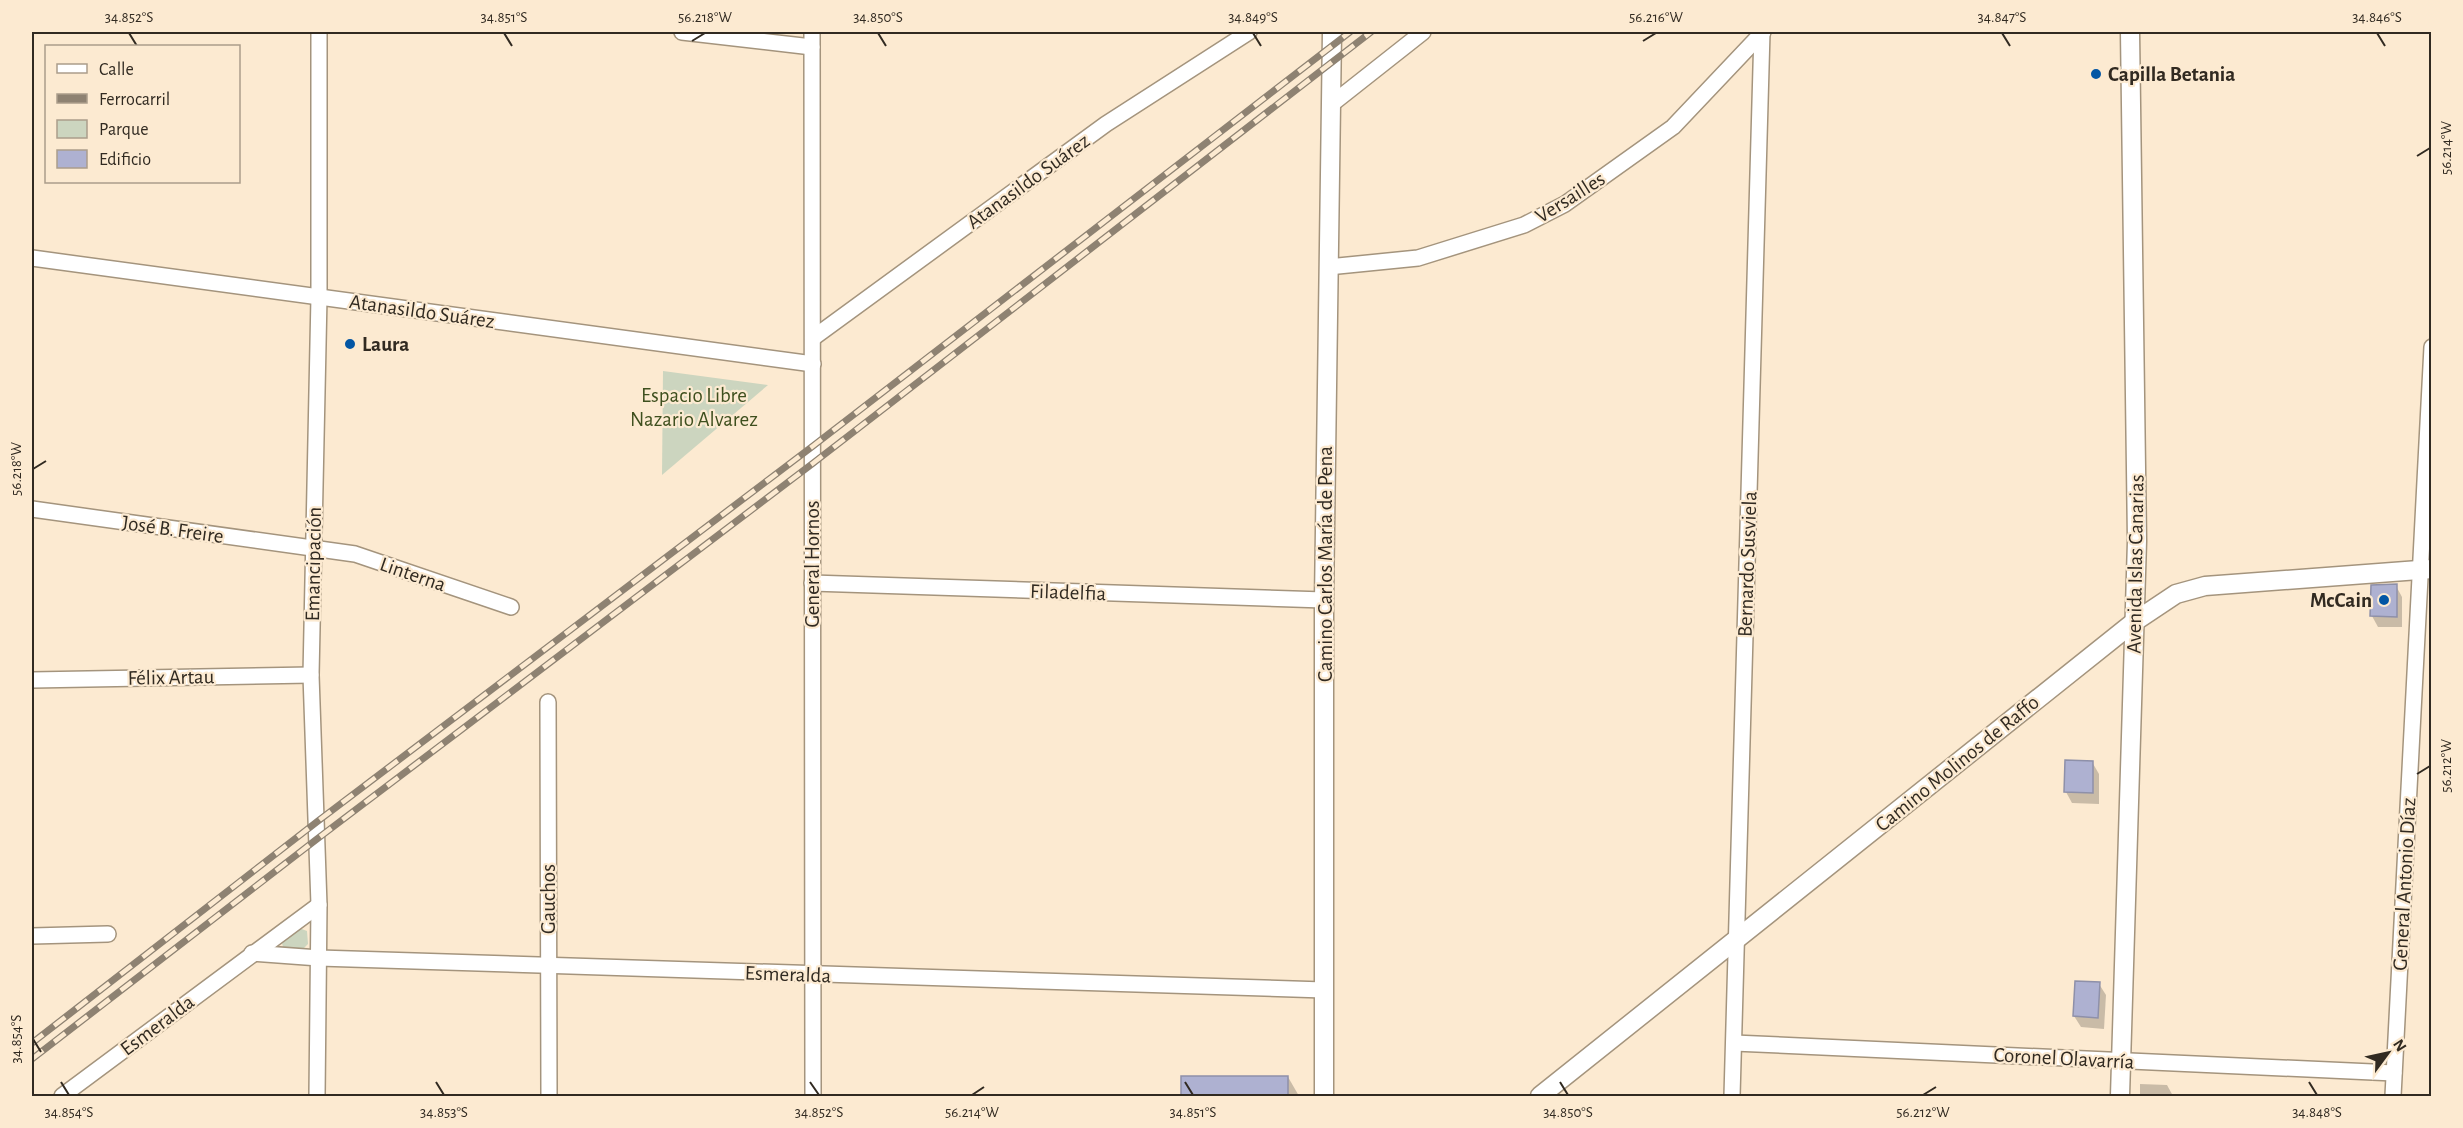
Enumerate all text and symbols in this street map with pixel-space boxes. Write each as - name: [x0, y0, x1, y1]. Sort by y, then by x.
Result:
- text: 34.852°S: [105, 10, 153, 25]
- text: 34.851°S: [481, 10, 527, 25]
- text: 56.218°W: [678, 10, 733, 25]
- text: 34.850°S: [853, 10, 903, 25]
- text: 34.849°S: [1228, 10, 1278, 25]
- text: 56.216°W: [1629, 10, 1683, 25]
- text: 34.847°S: [1978, 10, 2026, 25]
- text: 34.846°S: [2352, 10, 2402, 25]
- legend: [45, 45, 240, 183]
- text: Calle: [99, 61, 134, 79]
- place label: Capilla Betania: [2108, 64, 2235, 85]
- marker: Capilla Betania: [2089, 67, 2103, 81]
- text: Ferrocarril: [99, 91, 170, 109]
- text: 56.214°W: [2439, 120, 2454, 175]
- text: Parque: [99, 121, 148, 139]
- street label: Atanasildo Suárez: [963, 130, 1094, 233]
- text: Edificio: [99, 151, 151, 169]
- street label: Versailles: [1532, 168, 1609, 227]
- street label: Atanasildo Suárez: [348, 291, 496, 332]
- place label: Laura: [362, 334, 409, 355]
- marker: Laura: [343, 337, 357, 351]
- park label: Espacio Libre Nazario Alvarez: [630, 385, 758, 430]
- text: 56.218°W: [9, 441, 24, 496]
- street label: Camino Carlos María de Pena: [1315, 446, 1336, 682]
- street label: Avenida Islas Canarias: [2123, 474, 2148, 654]
- street label: Bernardo Susviela: [1734, 490, 1761, 637]
- street label: General Hornos: [802, 500, 823, 628]
- street label: Emancipación: [302, 506, 325, 622]
- street label: José B. Freire: [121, 512, 225, 547]
- street label: Linterna: [377, 553, 449, 596]
- street label: Filadelfia: [1030, 581, 1107, 604]
- place label: McCain: [2310, 590, 2372, 611]
- marker: McCain: [2377, 593, 2391, 607]
- street label: Félix Artau: [127, 666, 215, 689]
- street label: Camino Molinos de Raffo: [1872, 691, 2043, 836]
- text: 56.212°W: [2439, 739, 2454, 793]
- street label: General Antonio Díaz: [2389, 797, 2420, 971]
- street label: Gauchos: [538, 864, 559, 934]
- street label: Esmeralda: [744, 962, 832, 987]
- street label: Esmeralda: [116, 991, 198, 1060]
- text: 34.854°S: [9, 1015, 24, 1063]
- north arrow: [2358, 1023, 2418, 1083]
- text: N: [2390, 1036, 2409, 1054]
- street label: Coronel Olavarría: [1993, 1044, 2135, 1073]
- text: 34.854°S: [45, 1105, 93, 1120]
- text: 34.853°S: [420, 1105, 468, 1120]
- text: 34.852°S: [795, 1105, 843, 1120]
- text: 56.214°W: [945, 1105, 1000, 1120]
- text: 34.851°S: [1170, 1105, 1216, 1120]
- text: 34.850°S: [1543, 1105, 1593, 1120]
- text: 56.212°W: [1896, 1105, 1950, 1120]
- text: 34.848°S: [2292, 1105, 2342, 1120]

